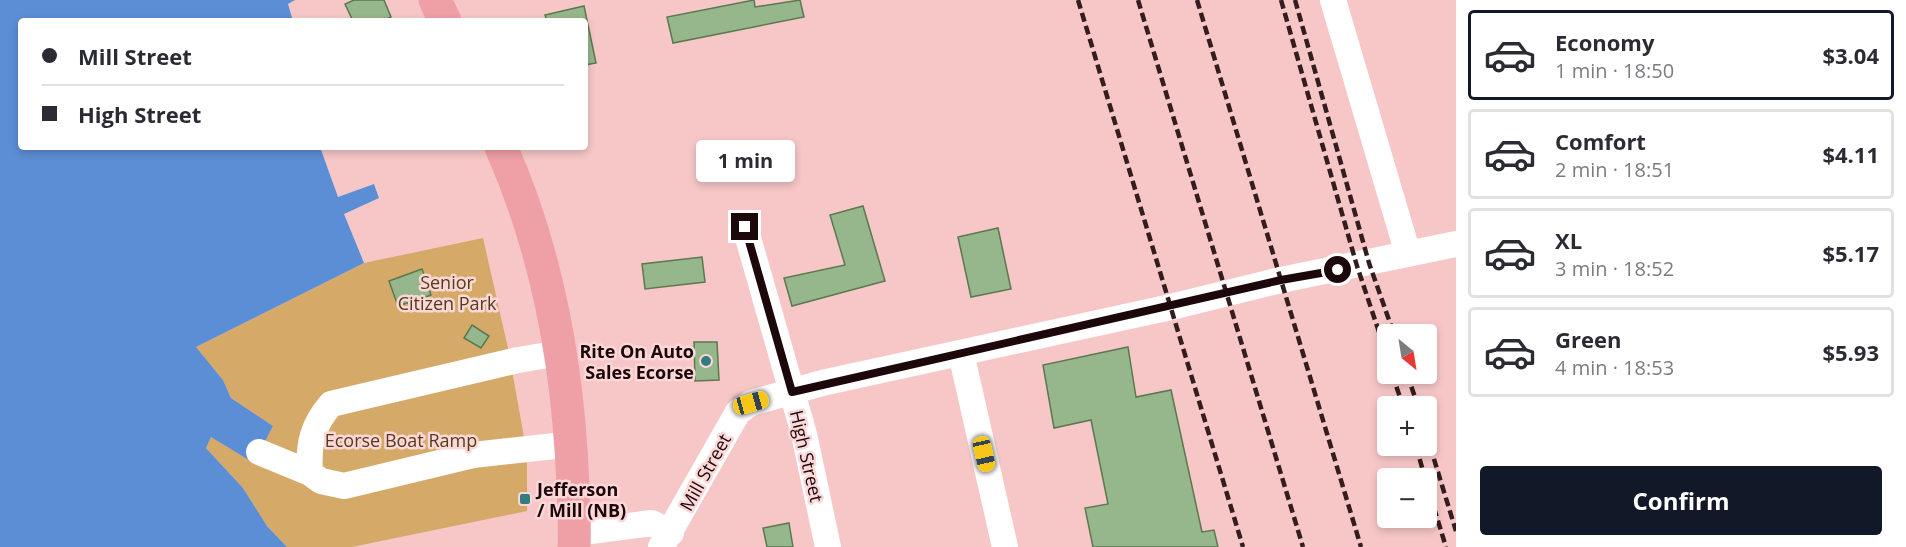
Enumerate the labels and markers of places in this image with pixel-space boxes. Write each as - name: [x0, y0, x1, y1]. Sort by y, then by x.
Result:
- place label: Rite On Auto Sales Ecorse: [579, 339, 694, 384]
- marker: Rite On Auto Sales Ecorse: [699, 354, 713, 368]
- place label: Jefferson / Mill (NB): [535, 477, 626, 522]
- marker: Jefferson / Mill (NB): [518, 492, 532, 506]

